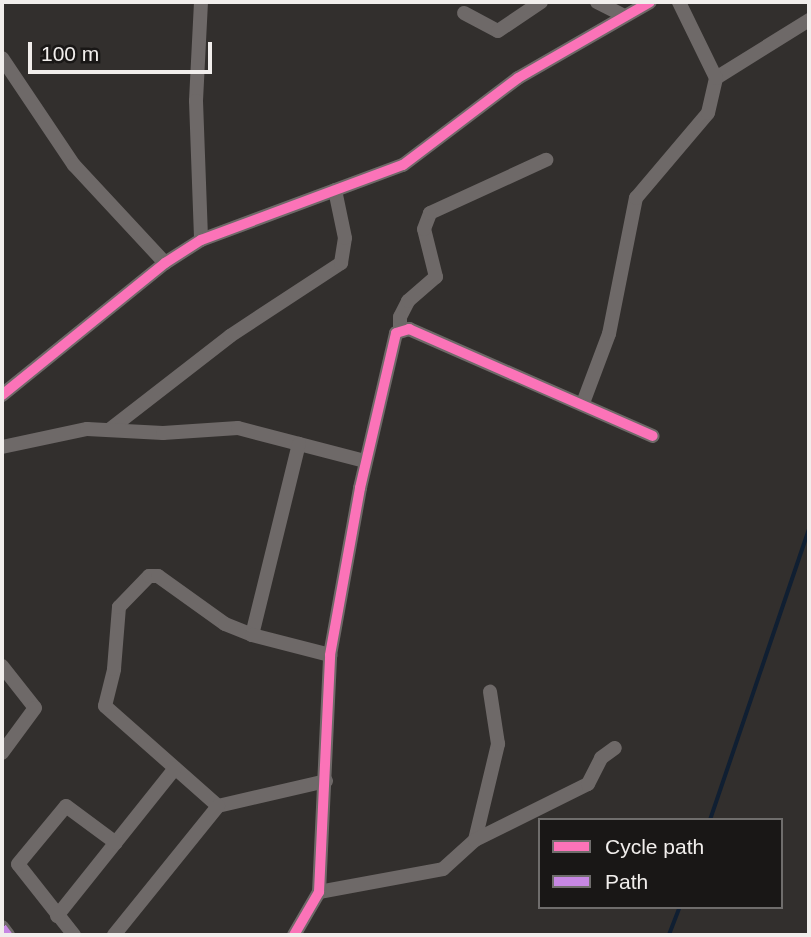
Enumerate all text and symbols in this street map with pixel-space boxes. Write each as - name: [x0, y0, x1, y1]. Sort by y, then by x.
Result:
- scale bar: [32, 28, 215, 72]
- text: 100 m: [41, 42, 99, 65]
- legend: [538, 818, 783, 909]
- text: Cycle path: [605, 835, 704, 858]
- text: Path: [605, 870, 648, 893]

